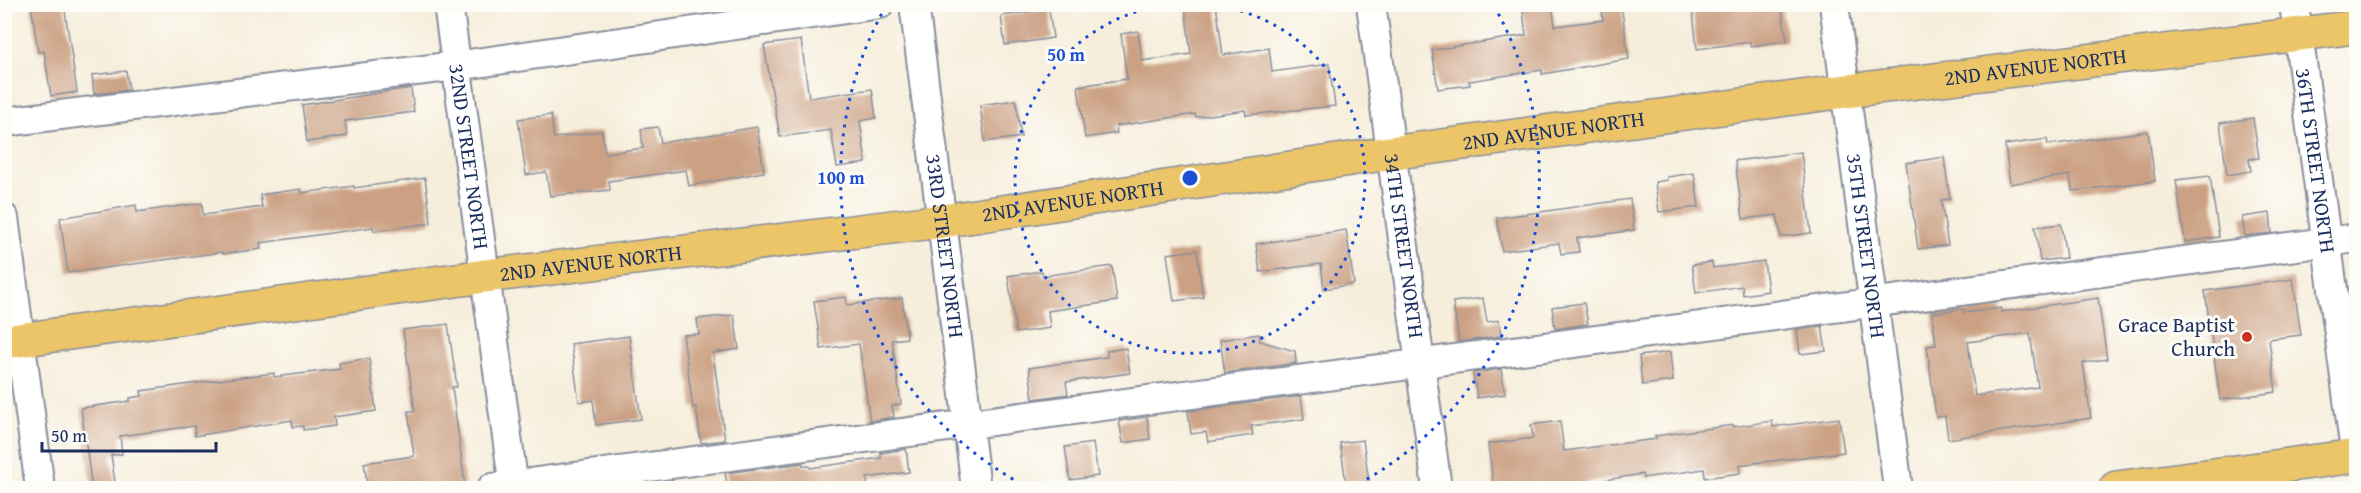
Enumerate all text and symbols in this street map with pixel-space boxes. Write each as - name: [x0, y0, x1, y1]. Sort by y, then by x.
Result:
- street label: 2ND AVENUE NORTH: [1942, 40, 2128, 94]
- text: 50 m: [1047, 41, 1086, 68]
- street label: 32ND STREET NORTH: [441, 62, 497, 251]
- street label: 36TH STREET NORTH: [2288, 66, 2344, 255]
- street label: 2ND AVENUE NORTH: [1461, 103, 1647, 158]
- street label: 34TH STREET NORTH: [1377, 151, 1432, 340]
- street label: 35TH STREET NORTH: [1839, 151, 1894, 340]
- street label: 33RD STREET NORTH: [918, 152, 973, 340]
- text: 100 m: [817, 164, 865, 191]
- centre of rings: [1180, 168, 1200, 188]
- street label: 2ND AVENUE NORTH: [980, 172, 1166, 230]
- street label: 2ND AVENUE NORTH: [498, 236, 684, 289]
- place label: Grace Baptist Church: [2118, 309, 2236, 364]
- marker: Grace Baptist Church: [2240, 330, 2254, 344]
- scale bar: [42, 415, 216, 453]
- text: 50 m: [51, 422, 87, 449]

